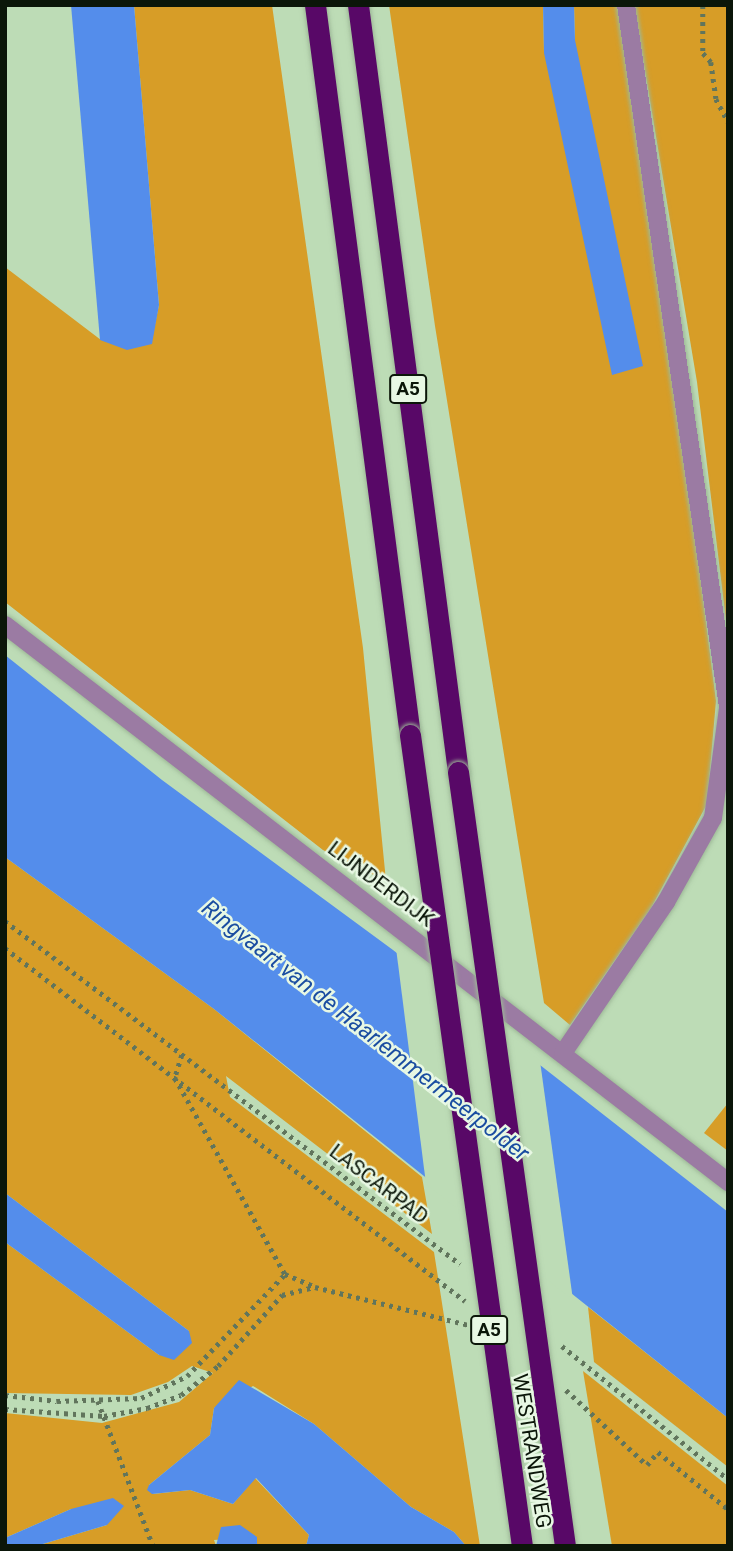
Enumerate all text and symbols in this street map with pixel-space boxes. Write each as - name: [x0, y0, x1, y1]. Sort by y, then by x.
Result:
- road number: A5: [389, 374, 427, 404]
- street label: LIJNDERDIJK: [323, 836, 439, 932]
- water label: Ringvaart van de Haarlemmermeerpolder: [196, 895, 534, 1167]
- street label: LASCARPAD: [325, 1139, 433, 1229]
- road number: A5: [470, 1314, 508, 1346]
- street label: WESTRANDWEG: [507, 1372, 557, 1530]

